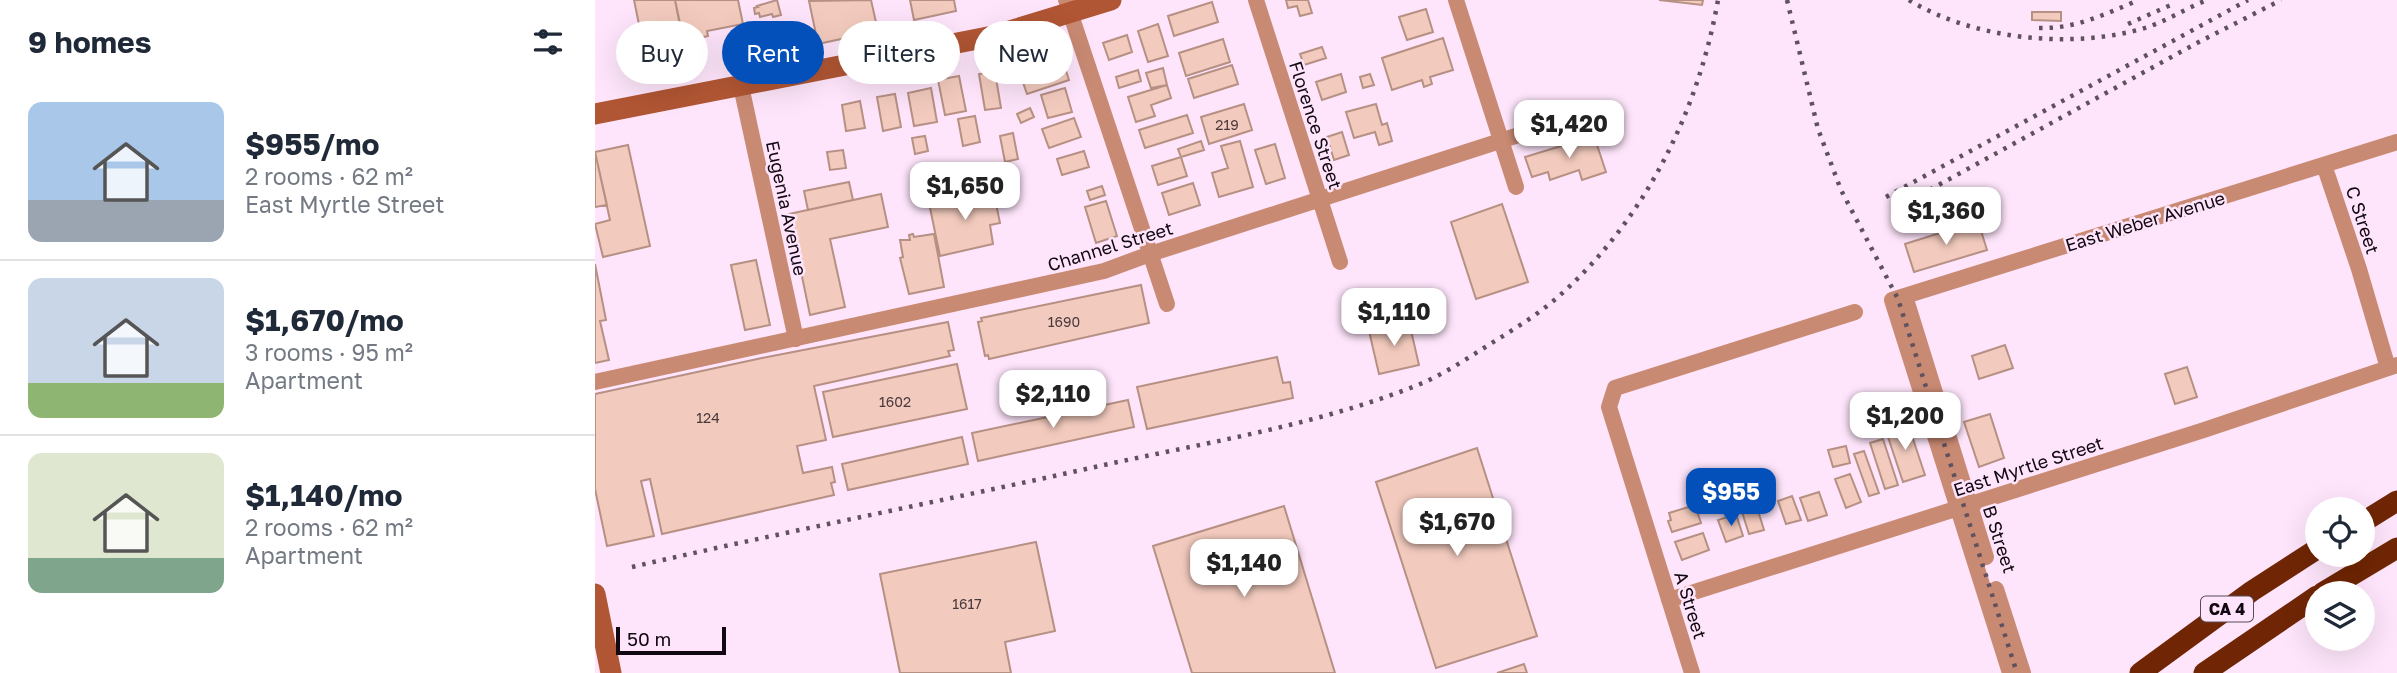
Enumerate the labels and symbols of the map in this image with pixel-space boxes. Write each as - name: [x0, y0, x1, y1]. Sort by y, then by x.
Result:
- street label: Florence Street: [1285, 58, 1347, 192]
- pin: $1,420: [1512, 100, 1626, 160]
- house number: 219: [1215, 116, 1239, 133]
- street label: Eugenia Avenue: [762, 138, 812, 278]
- pin: $1,650: [908, 162, 1022, 222]
- street label: C Street: [2342, 183, 2384, 257]
- street label: East Weber Avenue: [2063, 186, 2227, 256]
- pin: $1,360: [1889, 188, 2003, 247]
- street label: Channel Street: [1045, 217, 1175, 275]
- pin: $1,110: [1337, 288, 1451, 348]
- house number: 1690: [1048, 313, 1080, 330]
- pin: $2,110: [996, 370, 1110, 430]
- pin: $1,200: [1848, 392, 1962, 452]
- house number: 1602: [879, 393, 911, 410]
- house number: 124: [696, 409, 720, 426]
- street label: East Myrtle Street: [1950, 431, 2106, 501]
- pin: $955: [1690, 468, 1772, 528]
- pin: $1,670: [1400, 498, 1514, 558]
- street label: B Street: [1979, 502, 2021, 576]
- pin: $1,140: [1187, 540, 1301, 599]
- street label: A Street: [1670, 568, 1712, 642]
- house number: 1617: [952, 595, 982, 612]
- road number: CA 4: [2201, 596, 2253, 622]
- scale bar: [616, 624, 726, 656]

